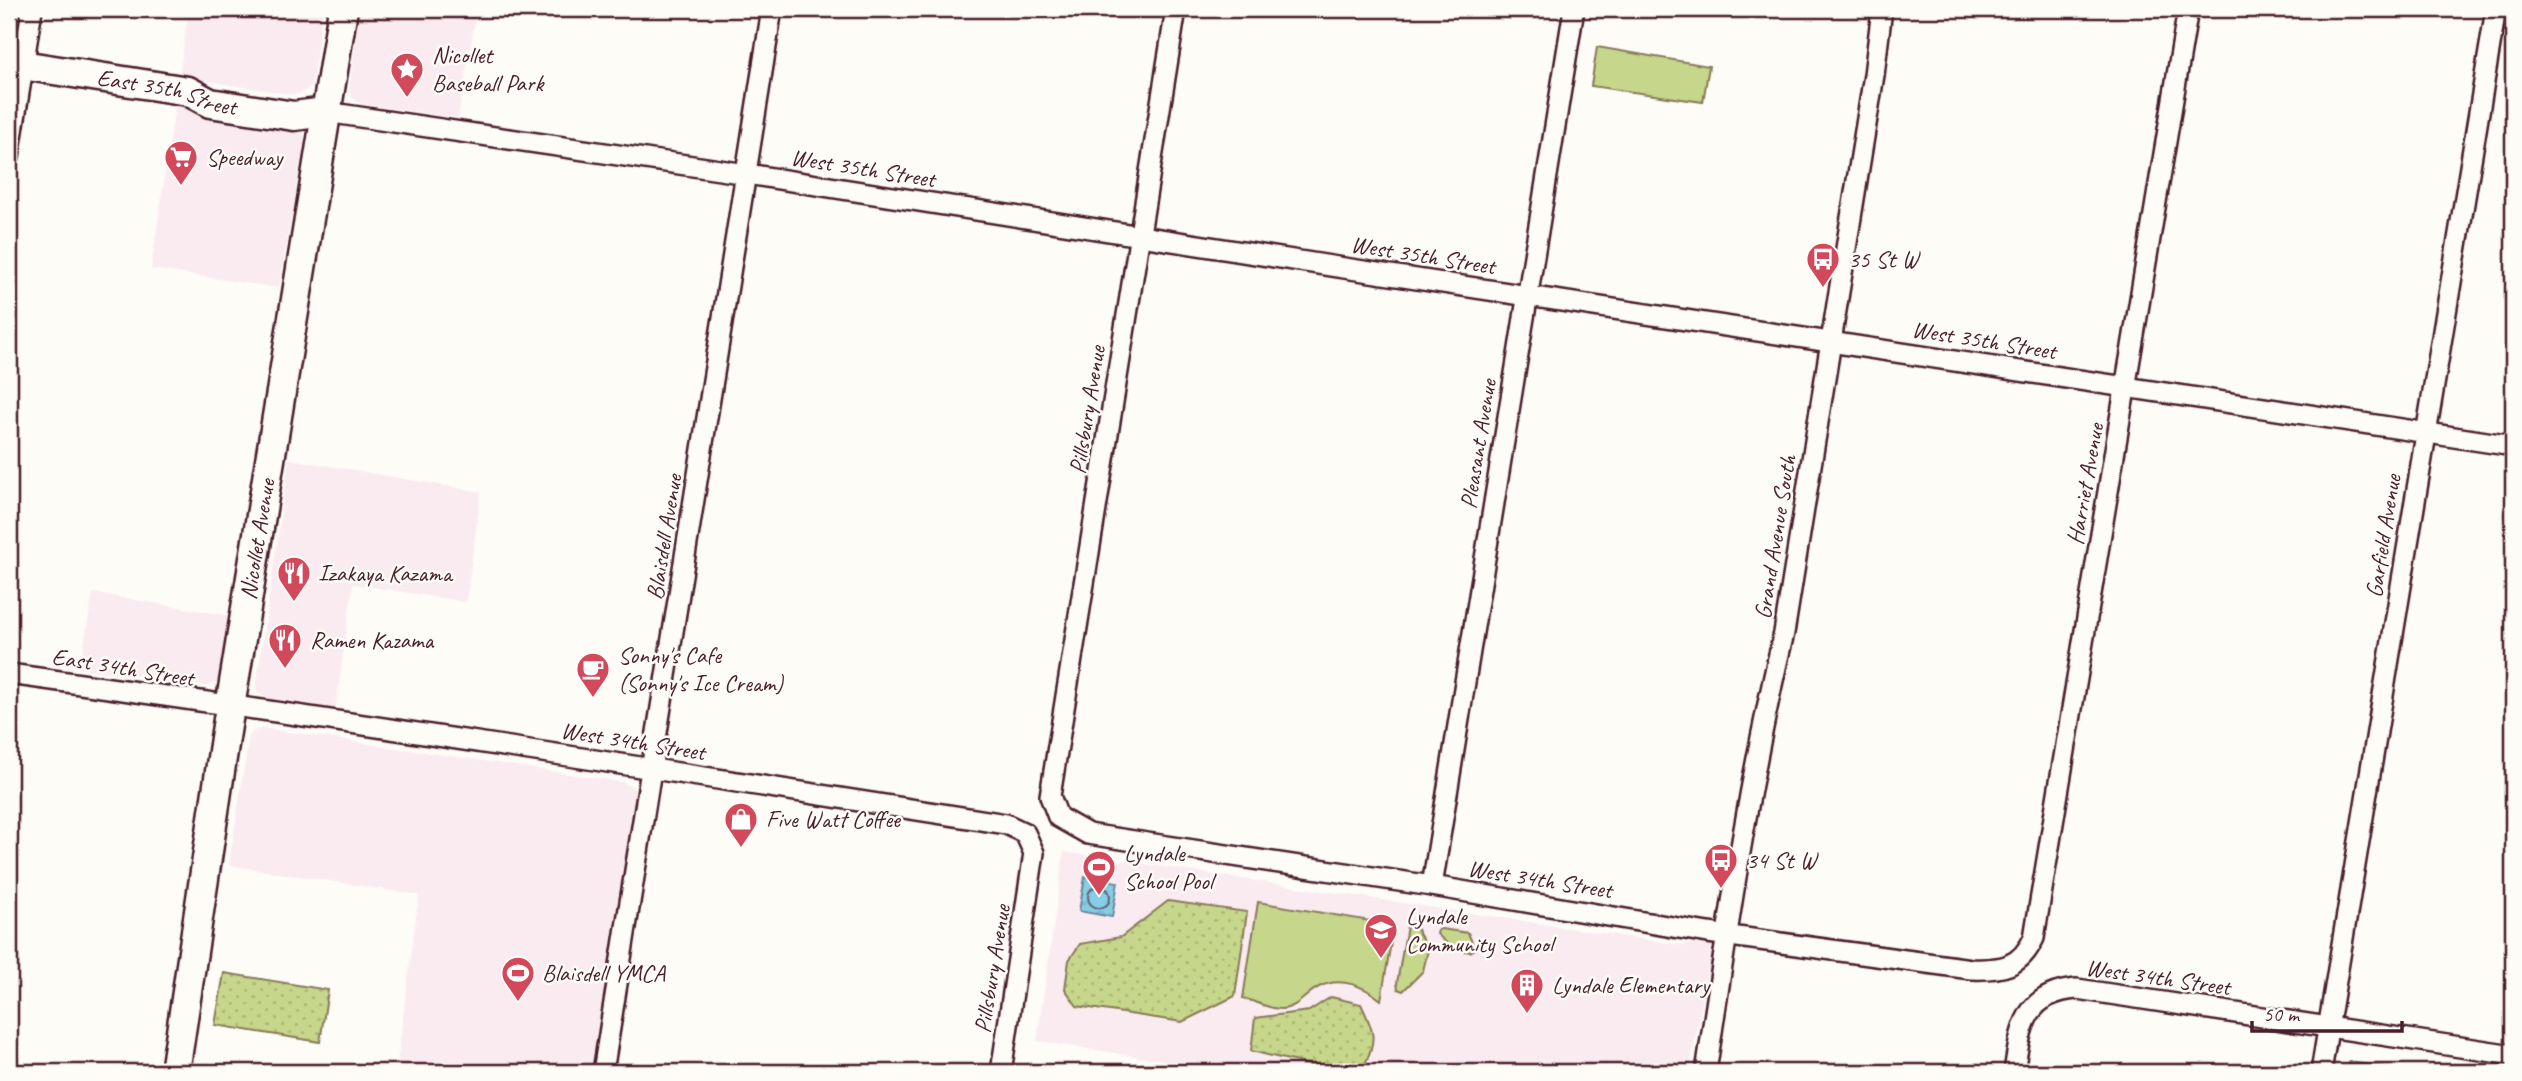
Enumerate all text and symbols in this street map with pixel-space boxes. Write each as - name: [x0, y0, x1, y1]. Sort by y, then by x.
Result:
- place label: Nicollet Baseball Park: [432, 40, 545, 98]
- place icon: Nicollet Baseball Park: [388, 50, 426, 99]
- street label: East 35th Street: [95, 62, 240, 122]
- supermarket icon: Speedway: [162, 138, 200, 187]
- place label: Speedway: [206, 142, 284, 172]
- street label: West 35th Street: [789, 142, 939, 195]
- street label: West 35th Street: [1349, 229, 1499, 282]
- bus stop icon: 35 St W: [1804, 240, 1842, 289]
- place label: 35 St W: [1848, 244, 1921, 274]
- street label: West 35th Street: [1910, 314, 2060, 367]
- street label: Pillsbury Avenue: [1062, 342, 1112, 476]
- street label: Pleasant Avenue: [1453, 375, 1503, 511]
- street label: Harriet Avenue: [2060, 419, 2111, 547]
- street label: Grand Avenue South: [1747, 452, 1803, 621]
- street label: Blaisdell Avenue: [639, 470, 689, 602]
- street label: Garfield Avenue: [2358, 470, 2408, 600]
- street label: Nicollet Avenue: [233, 475, 282, 602]
- restaurant icon: Izakaya Kazama: [275, 554, 313, 603]
- place label: Izakaya Kazama: [318, 558, 454, 588]
- restaurant icon: Ramen Kazama: [266, 621, 304, 670]
- place label: Ramen Kazama: [310, 625, 434, 655]
- place label: Sonny's Cafe (Sonny's Ice Cream): [618, 640, 784, 698]
- street label: East 34th Street: [50, 641, 198, 693]
- cafe icon: Sonny's Cafe (Sonny's Ice Cream): [574, 650, 612, 699]
- street label: West 34th Street: [559, 715, 709, 768]
- shop icon: Five Watt Coffee: [722, 800, 760, 849]
- place label: Five Watt Coffee: [766, 804, 902, 834]
- place label: Lyndale School Pool: [1124, 838, 1217, 896]
- bus stop icon: 34 St W: [1702, 841, 1740, 890]
- place label: 34 St W: [1746, 845, 1819, 875]
- sports icon: Lyndale School Pool: [1080, 848, 1118, 897]
- street label: West 34th Street: [1466, 853, 1616, 906]
- street label: Pillsbury Avenue: [967, 901, 1017, 1035]
- place label: Lyndale Community School: [1406, 901, 1557, 959]
- school or university icon: Lyndale Community School: [1362, 911, 1400, 960]
- street label: West 34th Street: [2084, 952, 2234, 1002]
- sports icon: Blaisdell YMCA: [499, 954, 537, 1003]
- place label: Blaisdell YMCA: [542, 958, 666, 988]
- building icon: Lyndale Elementary: [1508, 966, 1546, 1015]
- place label: Lyndale Elementary: [1552, 970, 1711, 1000]
- scale bar: [2252, 990, 2403, 1034]
- text: 50 m: [2263, 1001, 2301, 1027]

